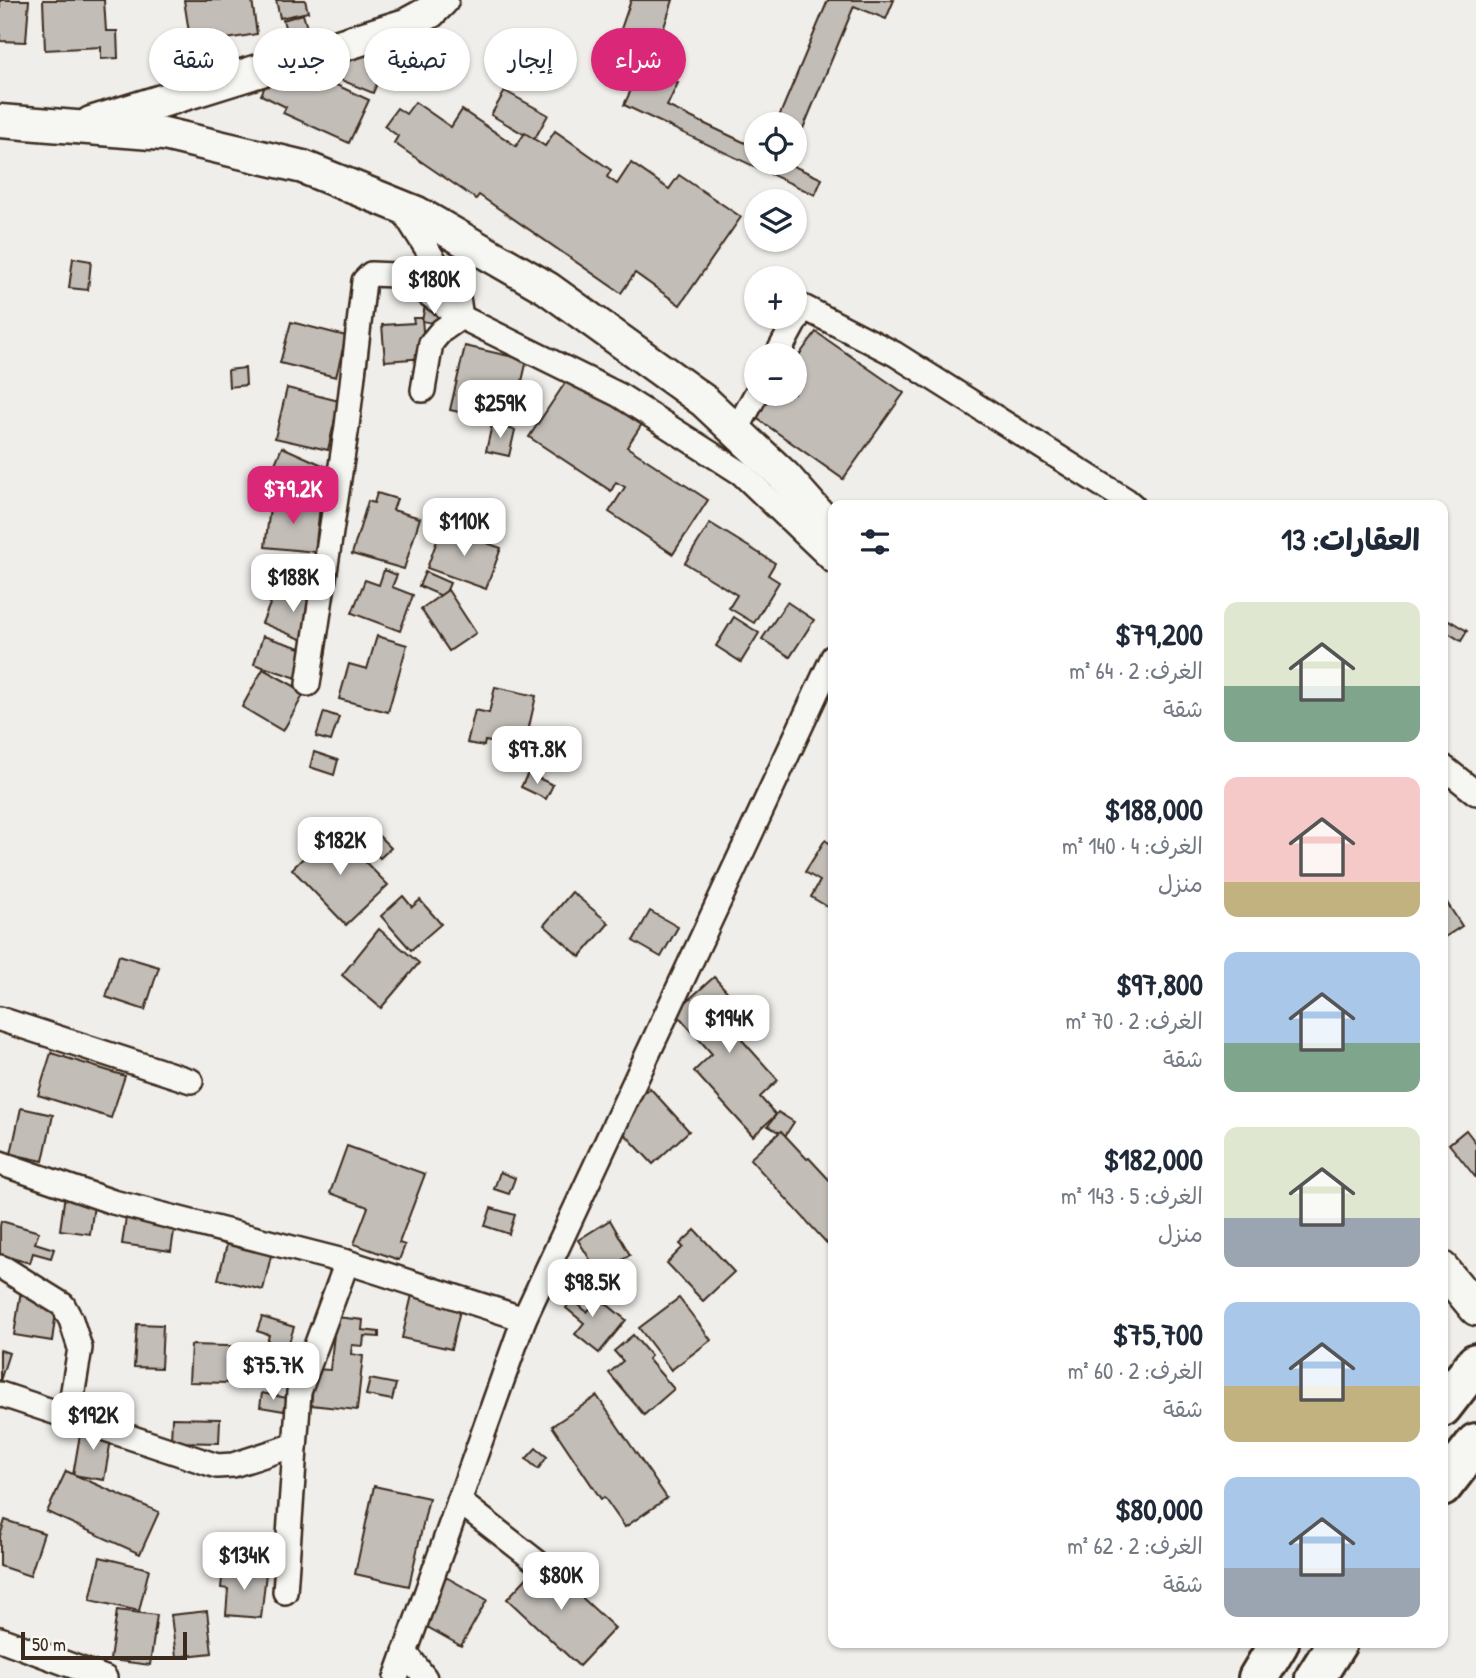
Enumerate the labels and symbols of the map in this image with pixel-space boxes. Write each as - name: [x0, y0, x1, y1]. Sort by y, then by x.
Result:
- pin: $180K: [385, 256, 483, 316]
- pin: $259K: [451, 380, 549, 440]
- pin: $79.2K: [236, 466, 350, 526]
- pin: $110K: [415, 498, 513, 558]
- pin: $188K: [244, 554, 342, 614]
- pin: $97.8K: [480, 726, 594, 786]
- pin: $182K: [291, 818, 389, 877]
- pin: $194K: [680, 996, 778, 1055]
- pin: $98.5K: [535, 1260, 649, 1319]
- pin: $75.7K: [216, 1342, 330, 1402]
- pin: $192K: [44, 1392, 142, 1452]
- pin: $134K: [195, 1532, 293, 1592]
- pin: $80K: [520, 1552, 602, 1612]
- scale bar: [21, 1629, 187, 1661]

